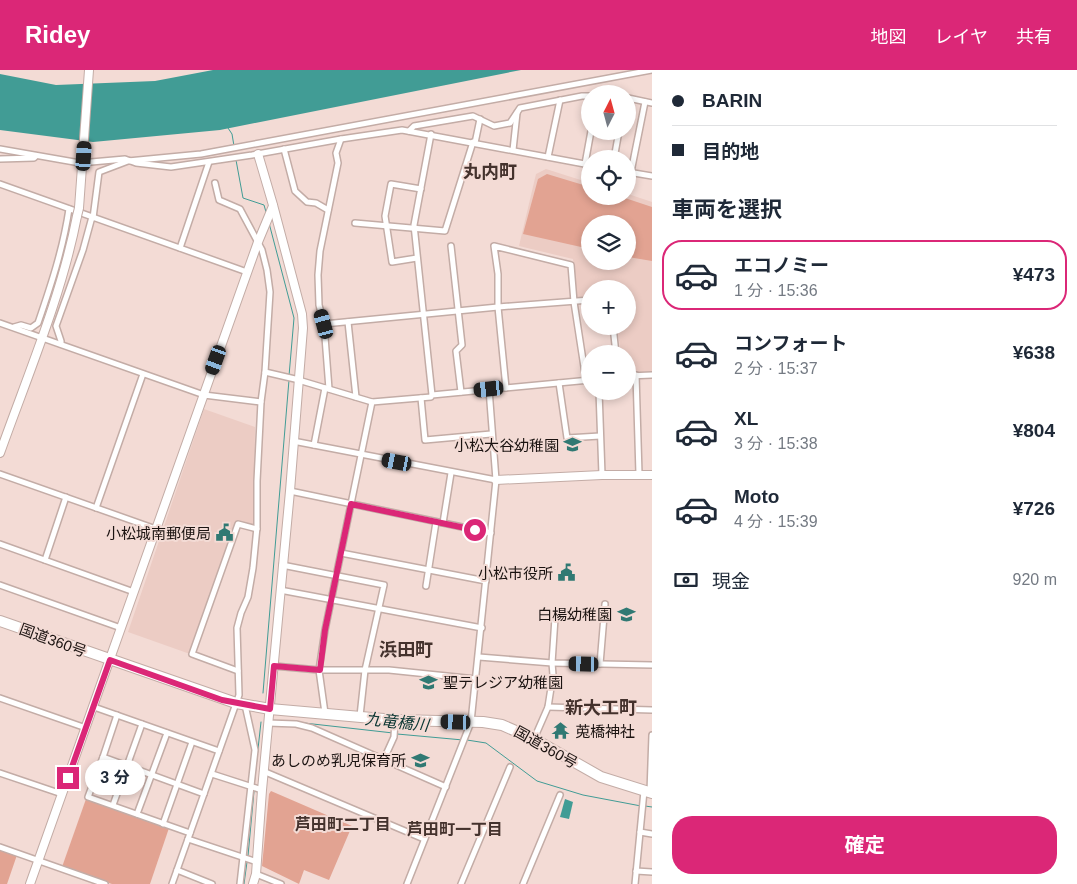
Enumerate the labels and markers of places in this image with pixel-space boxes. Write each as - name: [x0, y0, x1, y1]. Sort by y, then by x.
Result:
- school or university icon: 小松大谷幼稚園: [563, 435, 583, 455]
- place label: 小松大谷幼稚園: [454, 437, 559, 454]
- public building icon: 小松城南郵便局: [215, 523, 235, 543]
- place label: 小松城南郵便局: [106, 525, 211, 542]
- public building icon: 小松市役所: [557, 563, 577, 583]
- place label: 小松市役所: [478, 565, 553, 582]
- school or university icon: 白楊幼稚園: [616, 604, 636, 624]
- place label: 白楊幼稚園: [537, 606, 612, 623]
- school or university icon: 聖テレジア幼稚園: [419, 672, 439, 692]
- place label: 聖テレジア幼稚園: [443, 674, 563, 691]
- temple icon: 莵橋神社: [551, 721, 571, 741]
- place label: 莵橋神社: [575, 723, 635, 740]
- school or university icon: あしのめ乳児保育所: [410, 750, 430, 770]
- place label: あしのめ乳児保育所: [271, 752, 406, 769]

